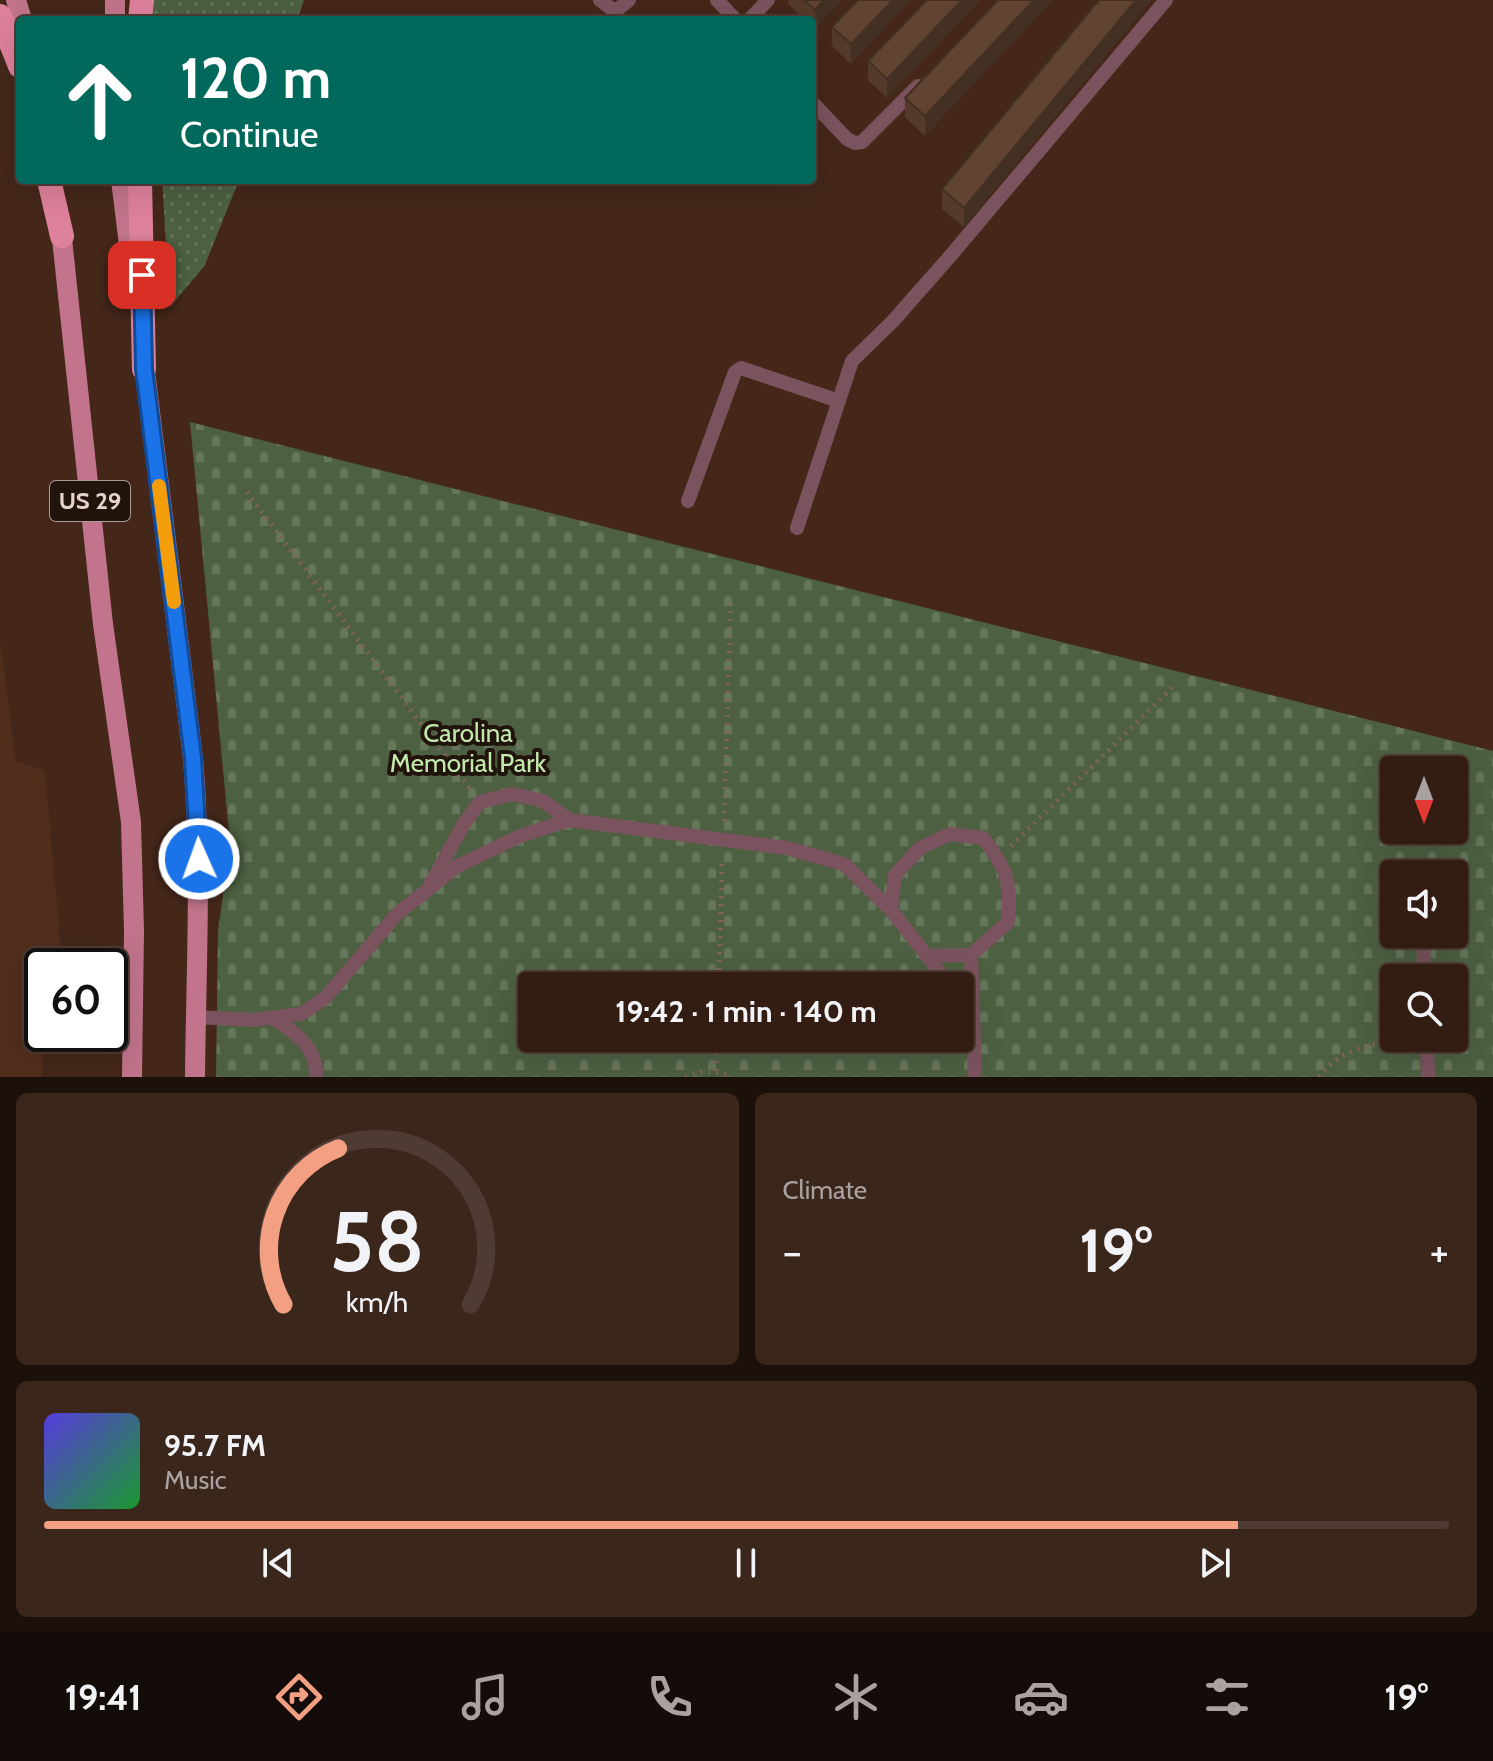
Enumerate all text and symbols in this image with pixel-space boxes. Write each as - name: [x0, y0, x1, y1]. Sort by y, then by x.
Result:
- text: 120 m: [180, 44, 331, 112]
- icon: ahead: [48, 48, 152, 152]
- text: Continue: [180, 112, 319, 156]
- pin: [108, 241, 176, 309]
- icon: arrive: [120, 253, 164, 297]
- road number: US 29: [50, 481, 130, 521]
- park label: Carolina Memorial Park: [390, 717, 546, 779]
- north arrow: [1380, 756, 1468, 844]
- map controls: [1380, 756, 1468, 1052]
- position arrow: [157, 817, 241, 901]
- button: sound: [1380, 860, 1468, 948]
- speed limit sign: 60: [24, 948, 128, 1052]
- button: search: [1380, 964, 1468, 1052]
- text: 19:42 · 1 min · 140 m: [615, 993, 877, 1030]
- text: Climate: [783, 1174, 867, 1206]
- text: 58: [330, 1191, 425, 1292]
- text: 19°: [1079, 1214, 1152, 1287]
- text: −: [783, 1225, 802, 1278]
- text: +: [1430, 1225, 1449, 1278]
- text: km/h: [346, 1284, 409, 1319]
- text: 95.7 FM: [164, 1427, 266, 1464]
- text: Music: [164, 1464, 227, 1496]
- icon: previous: [256, 1541, 300, 1585]
- icon: pause: [724, 1541, 768, 1585]
- icon: next: [1193, 1541, 1237, 1585]
- icon: directions: [271, 1669, 327, 1725]
- icon: music: [457, 1669, 513, 1725]
- icon: phone: [642, 1669, 698, 1725]
- icon: climate: [828, 1669, 884, 1725]
- icon: car: [1013, 1669, 1069, 1725]
- icon: filters: [1199, 1669, 1255, 1725]
- text: 19:41: [65, 1675, 142, 1719]
- text: 19°: [1384, 1675, 1428, 1719]

